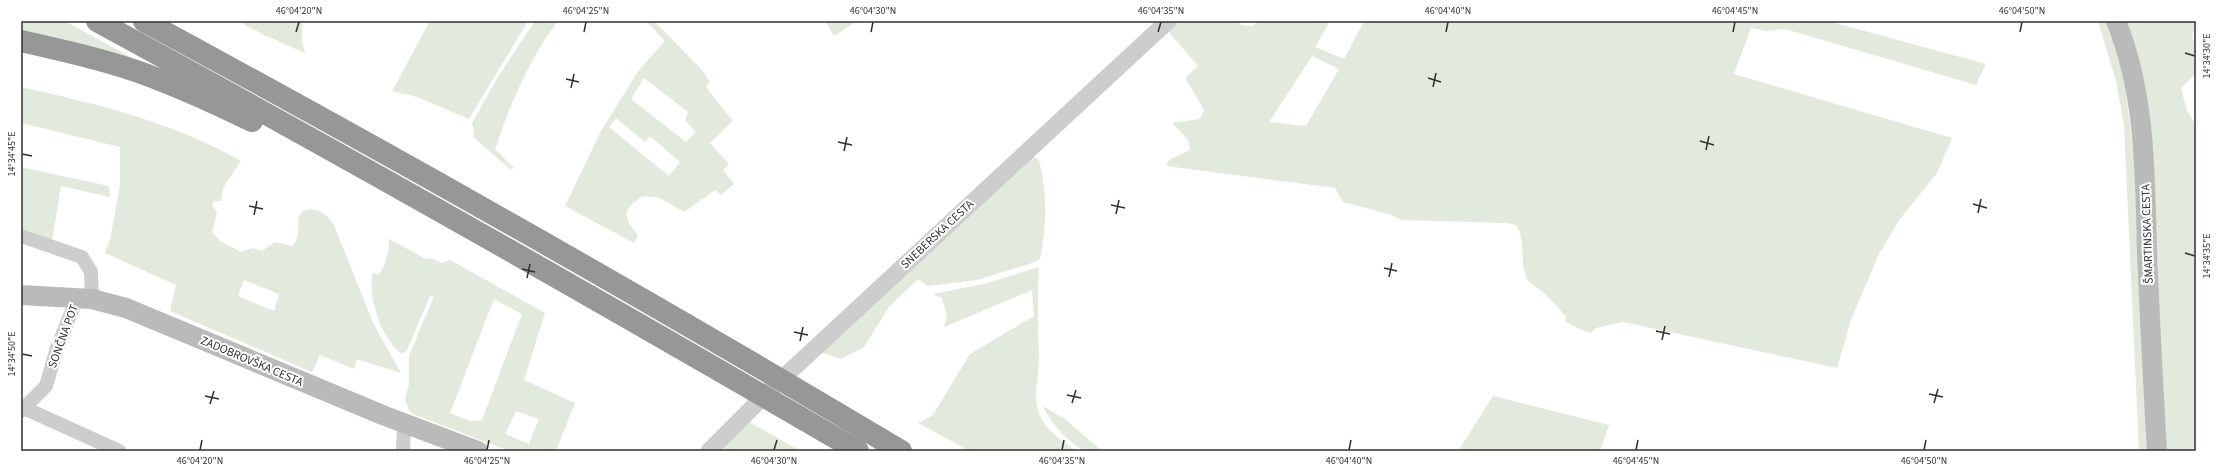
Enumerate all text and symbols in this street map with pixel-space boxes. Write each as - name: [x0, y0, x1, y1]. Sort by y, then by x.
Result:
- text: 46°04'20"N: [276, 4, 322, 18]
- text: 46°04'25"N: [563, 4, 609, 18]
- text: 46°04'30"N: [850, 4, 896, 18]
- text: 46°04'35"N: [1138, 4, 1184, 18]
- text: 46°04'40"N: [1425, 4, 1471, 18]
- text: 46°04'45"N: [1712, 4, 1758, 18]
- text: 46°04'50"N: [1999, 4, 2045, 18]
- text: 14°34'30"E: [2200, 33, 2214, 79]
- text: 14°34'45"E: [5, 131, 19, 177]
- street label: ŠMARTINSKA CESTA: [2137, 183, 2158, 284]
- street label: SNEBERSKA CESTA: [897, 196, 978, 273]
- text: 14°34'35"E: [2200, 233, 2214, 279]
- street label: SONČNA POT: [44, 301, 83, 370]
- text: 14°34'50"E: [5, 331, 19, 377]
- street label: ZADOBROVŠKA CESTA: [198, 332, 306, 391]
- text: 46°04'20"N: [177, 454, 223, 468]
- text: 46°04'25"N: [464, 454, 510, 468]
- text: 46°04'30"N: [751, 454, 797, 468]
- text: 46°04'35"N: [1039, 454, 1085, 468]
- text: 46°04'40"N: [1326, 454, 1372, 468]
- text: 46°04'45"N: [1613, 454, 1659, 468]
- text: 46°04'50"N: [1901, 454, 1947, 468]

